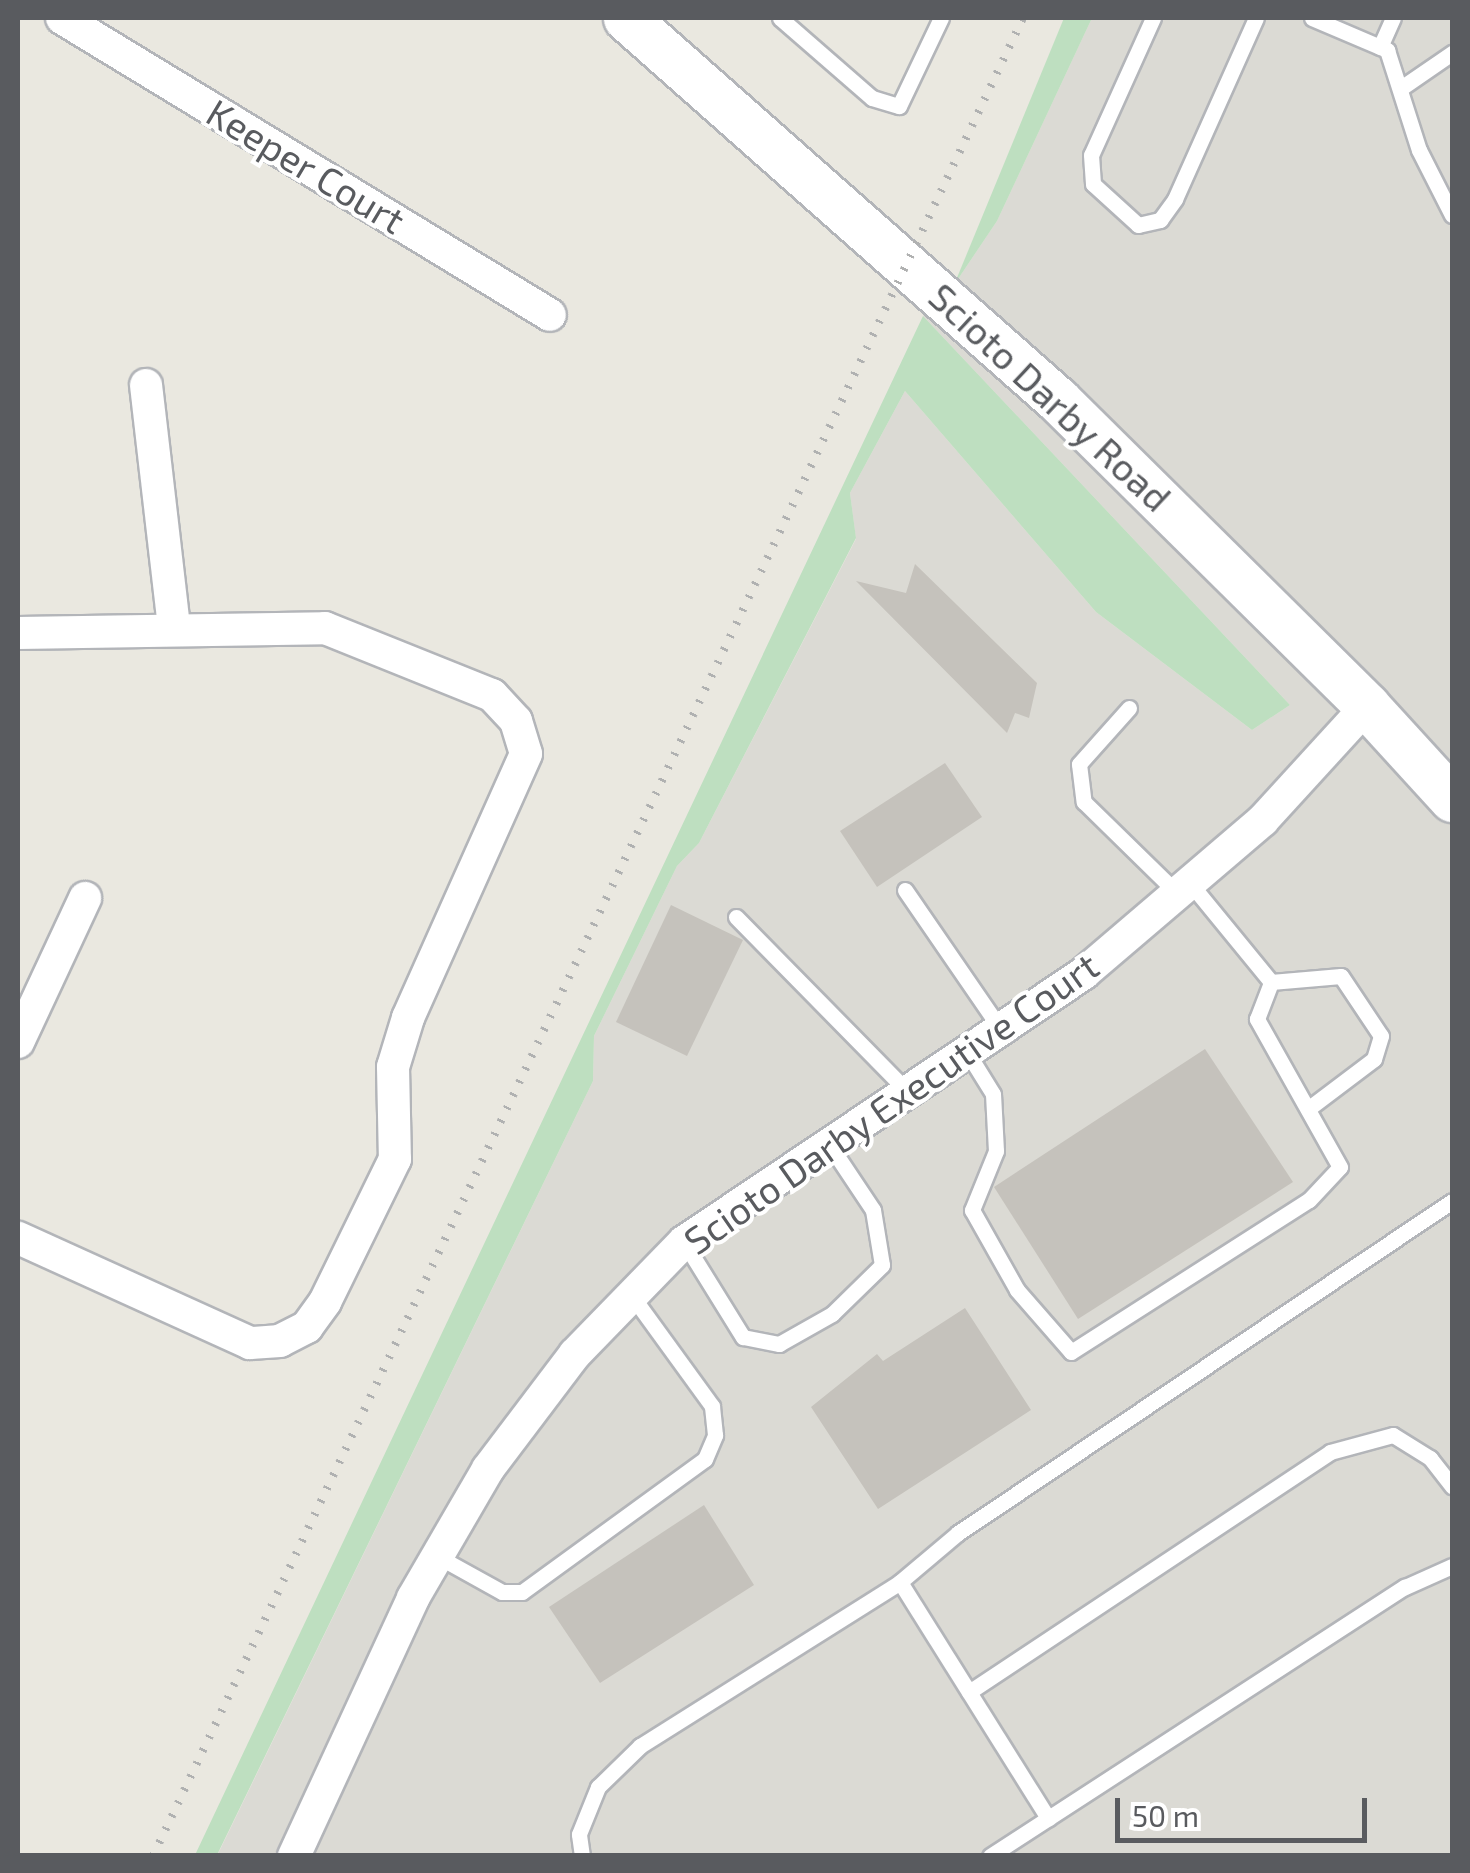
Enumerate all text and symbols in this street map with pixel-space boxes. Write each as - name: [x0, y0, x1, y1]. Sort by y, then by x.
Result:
- street label: Keeper Court: [198, 89, 414, 243]
- street label: Scioto Darby Road: [920, 273, 1180, 521]
- street label: Scioto Darby Executive Court: [675, 942, 1107, 1264]
- scale bar: [1120, 1778, 1372, 1840]
- text: 50 m: [1132, 1797, 1199, 1833]

